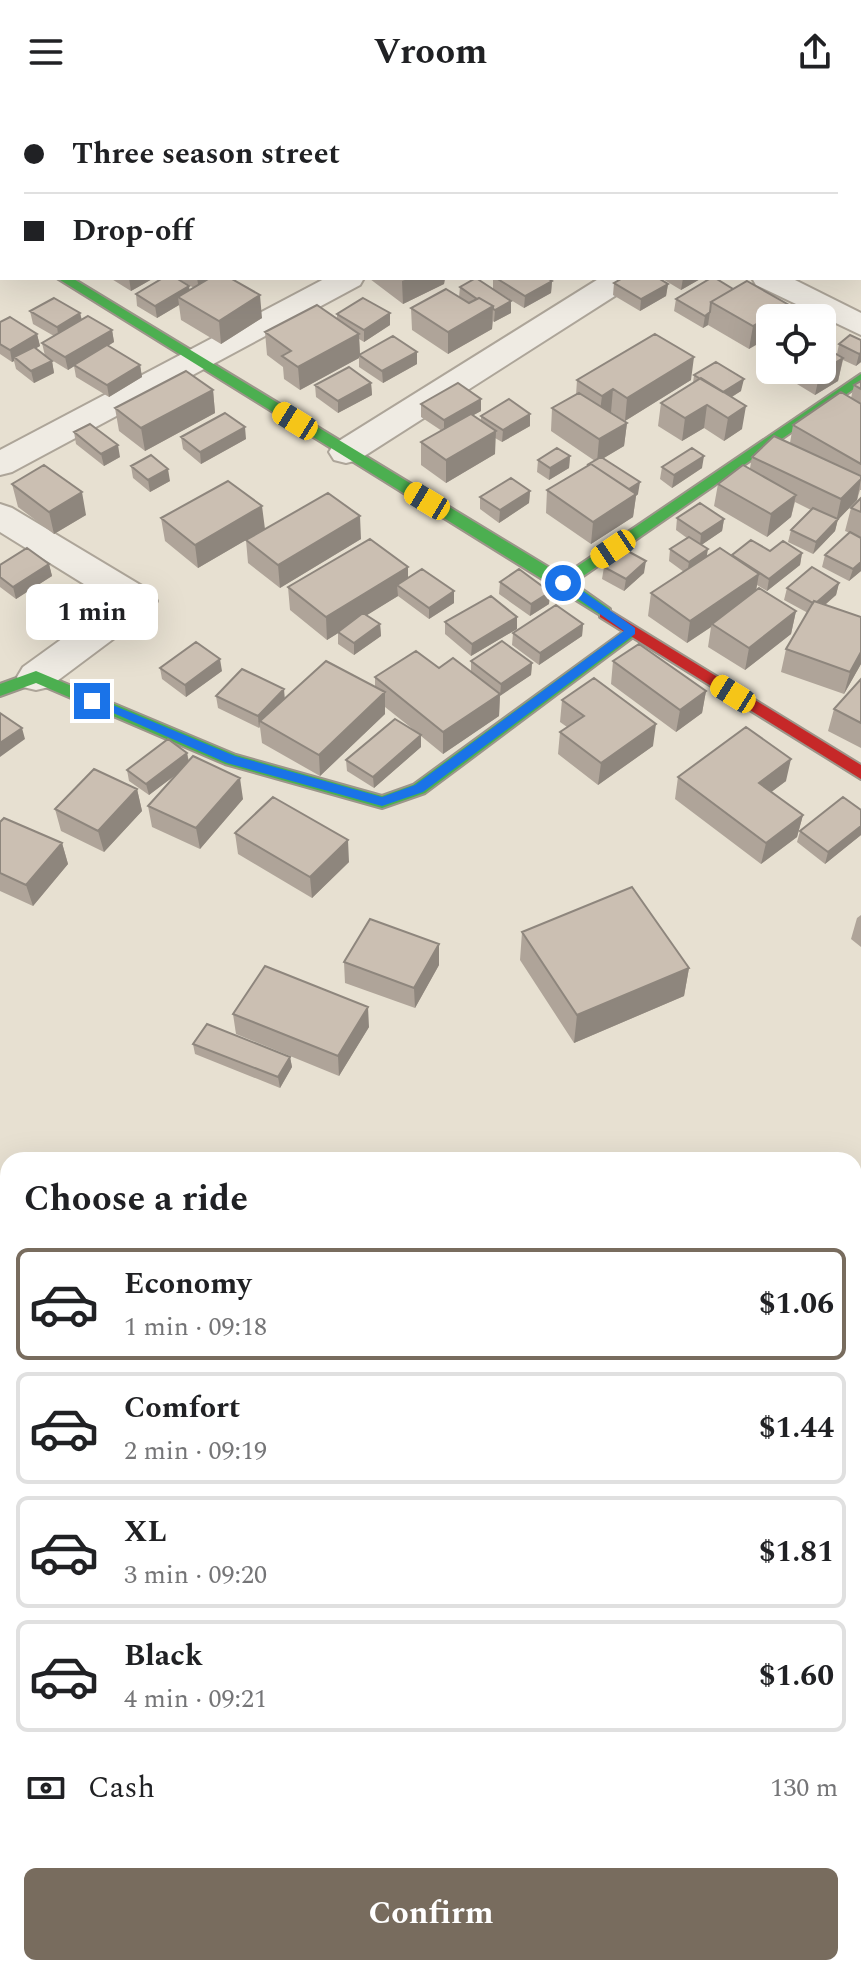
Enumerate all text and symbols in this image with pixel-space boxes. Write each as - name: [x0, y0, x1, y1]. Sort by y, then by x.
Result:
- text: Vroom: [373, 25, 488, 80]
- icon: menu: [24, 30, 68, 74]
- icon: share: [793, 30, 837, 74]
- text: Three season street: [72, 131, 340, 177]
- text: Drop-off: [72, 208, 193, 254]
- map controls: [756, 304, 836, 384]
- button: locate: [756, 304, 836, 384]
- car: [268, 398, 322, 444]
- car: [400, 478, 454, 524]
- car: [586, 526, 640, 572]
- route start: [545, 565, 581, 601]
- callout: 1 min: [26, 585, 158, 641]
- text: 1 min: [57, 592, 127, 632]
- car: [706, 671, 760, 717]
- route end: [74, 683, 110, 719]
- text: Choose a ride: [24, 1172, 248, 1227]
- text: Economy: [124, 1261, 251, 1307]
- icon: car: [28, 1268, 100, 1340]
- text: $1.06: [759, 1281, 834, 1327]
- text: 1 min · 09:18: [124, 1307, 267, 1347]
- text: Comfort: [124, 1385, 240, 1431]
- icon: car: [28, 1392, 100, 1464]
- text: $1.44: [759, 1405, 834, 1451]
- text: 2 min · 09:19: [124, 1431, 267, 1471]
- text: XL: [124, 1509, 167, 1555]
- icon: car: [28, 1516, 100, 1588]
- text: $1.81: [759, 1529, 834, 1575]
- text: 3 min · 09:20: [124, 1555, 267, 1595]
- text: Black: [124, 1633, 203, 1679]
- icon: car: [28, 1640, 100, 1712]
- text: $1.60: [759, 1653, 834, 1699]
- text: 4 min · 09:21: [124, 1679, 267, 1719]
- text: Cash: [88, 1765, 155, 1811]
- icon: cash: [24, 1766, 68, 1810]
- text: 130 m: [770, 1768, 838, 1808]
- button: Confirm: [24, 1868, 838, 1960]

